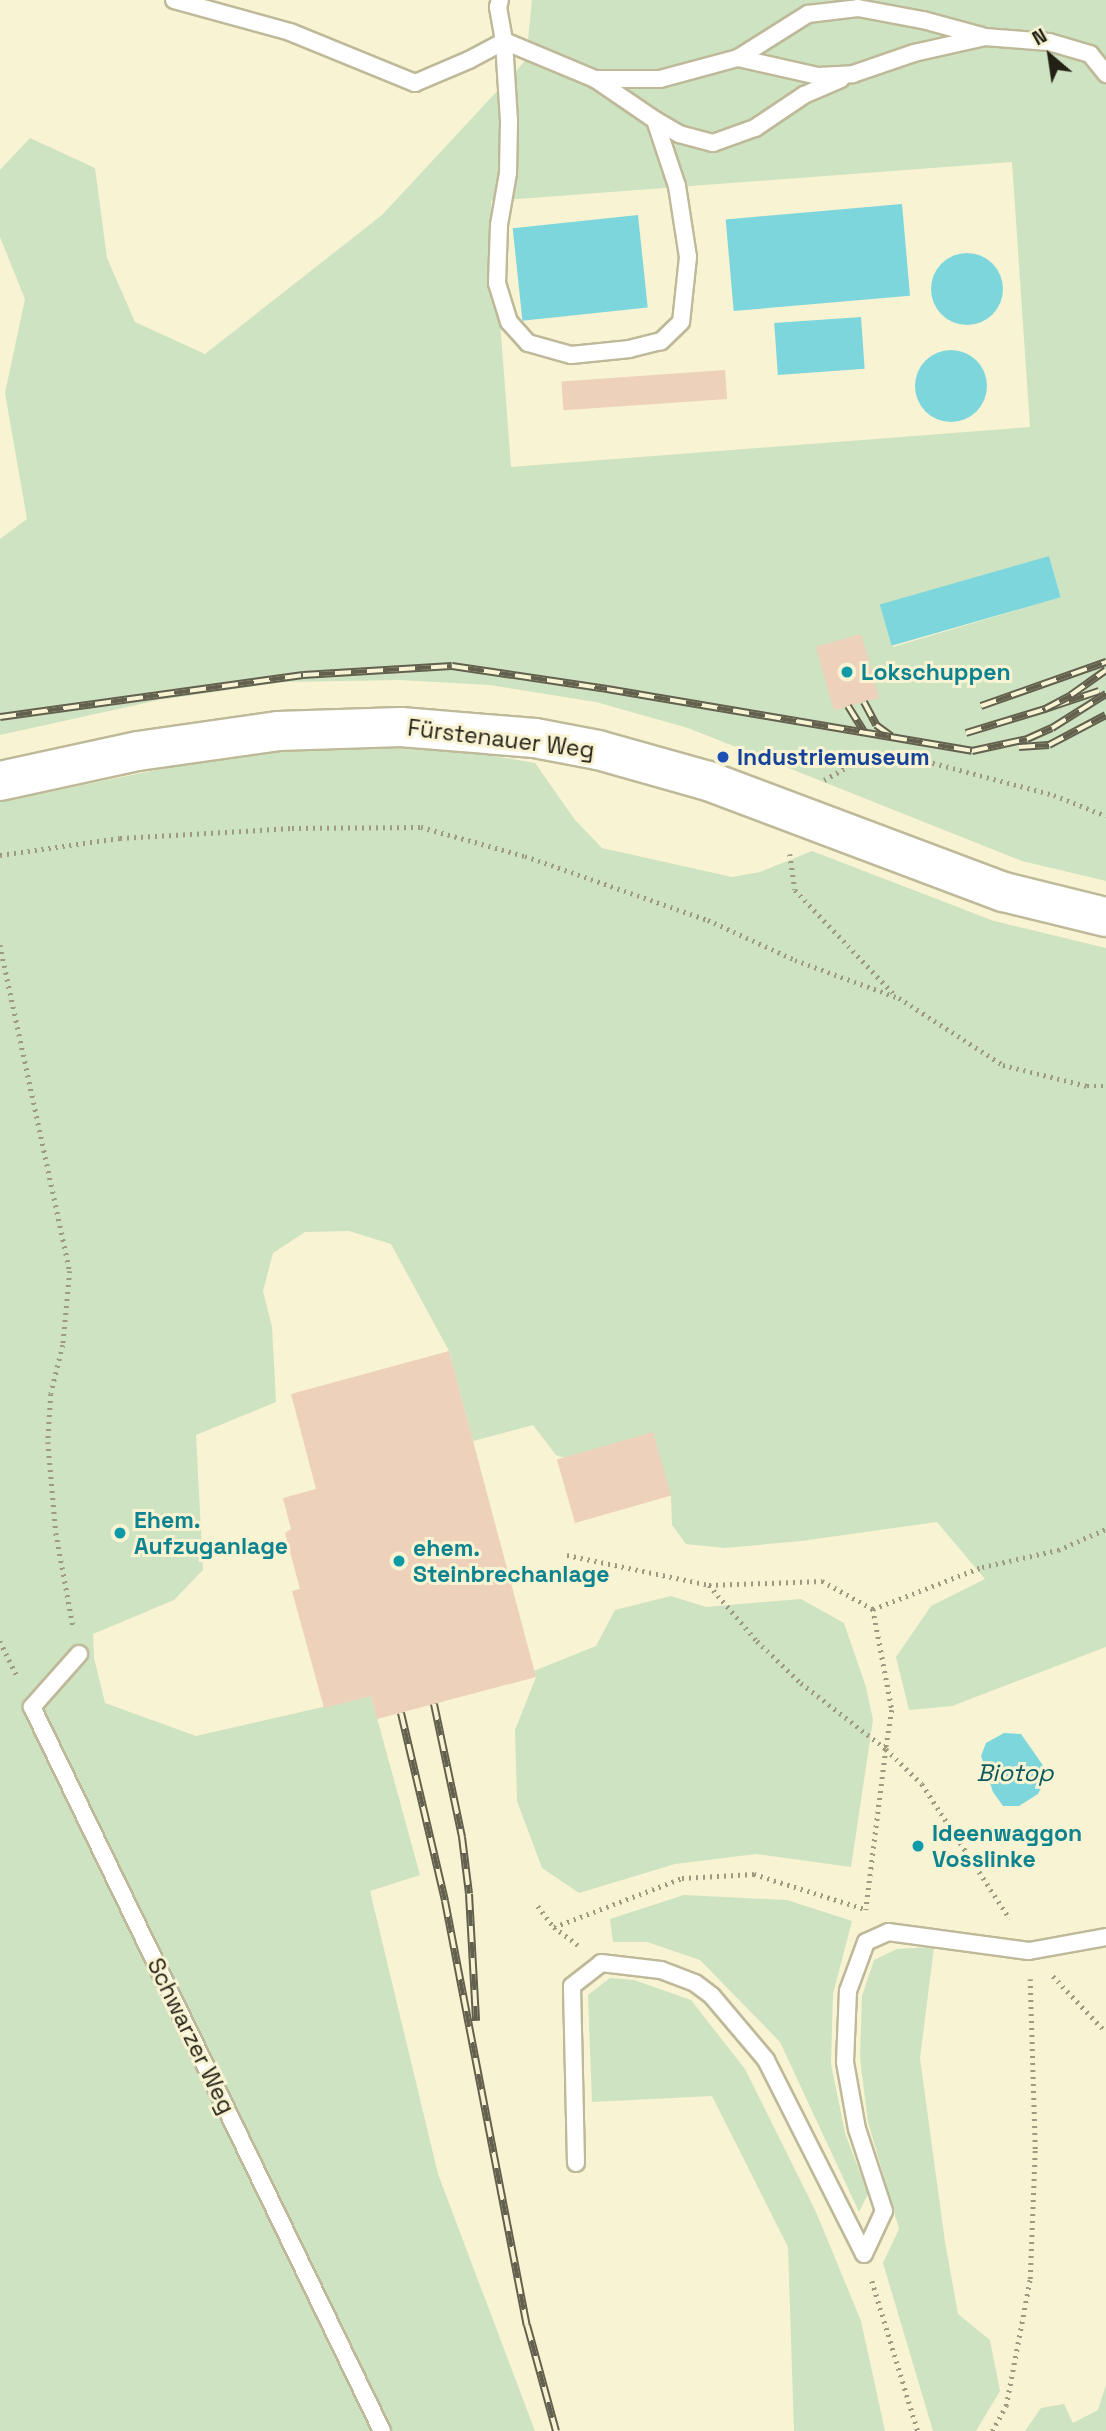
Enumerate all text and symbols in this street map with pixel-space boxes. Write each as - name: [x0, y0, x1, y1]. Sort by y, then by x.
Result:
- north arrow: [1015, 21, 1085, 91]
- text: N: [1028, 23, 1051, 51]
- place label: Lokschuppen: [861, 658, 1011, 686]
- marker: Lokschuppen: [839, 664, 855, 680]
- street label: Fürstenauer Weg: [406, 714, 596, 764]
- place label: Industriemuseum: [737, 743, 930, 771]
- marker: Industriemuseum: [715, 749, 731, 765]
- place label: Ehem. Aufzuganlage: [134, 1506, 288, 1560]
- marker: Ehem. Aufzuganlage: [112, 1525, 128, 1541]
- place label: ehem. Steinbrechanlage: [413, 1534, 609, 1588]
- marker: ehem. Steinbrechanlage: [391, 1553, 407, 1569]
- water label: Biotop: [976, 1759, 1054, 1787]
- place label: Ideenwaggon Vosslinke: [932, 1819, 1082, 1873]
- marker: Ideenwaggon Vosslinke: [910, 1838, 926, 1854]
- street label: Schwarzer Weg: [141, 1954, 241, 2118]

